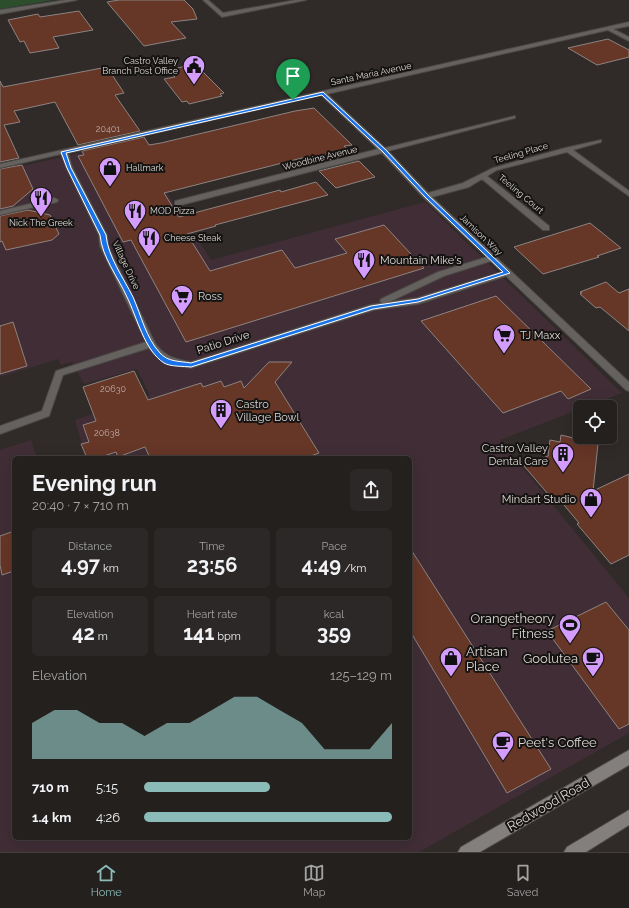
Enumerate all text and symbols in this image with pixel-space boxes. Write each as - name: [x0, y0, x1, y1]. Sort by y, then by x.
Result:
- public building icon: Castro Valley Branch Post Office: [181, 53, 207, 86]
- place label: Castro Valley Branch Post Office: [102, 56, 179, 76]
- pin: [276, 59, 310, 100]
- street label: Santa Maria Avenue: [330, 60, 413, 87]
- icon: arrive: [282, 65, 304, 87]
- house number: 20401: [96, 124, 120, 134]
- street label: Teeling Place: [493, 140, 550, 165]
- street label: Woodbine Avenue: [282, 144, 359, 172]
- shop icon: Hallmark: [97, 155, 123, 188]
- place label: Hallmark: [126, 163, 164, 173]
- street label: Teeling Court: [496, 172, 546, 216]
- restaurant icon: Nick The Greek: [28, 185, 54, 218]
- restaurant icon: MOD Pizza: [122, 198, 148, 231]
- place label: MOD Pizza: [150, 206, 195, 216]
- street label: Jamison Way: [458, 212, 504, 258]
- place label: Nick The Greek: [9, 218, 73, 228]
- restaurant icon: Cheese Steak: [136, 225, 162, 258]
- place label: Cheese Steak: [164, 233, 221, 243]
- street label: Village Drive: [110, 239, 142, 292]
- restaurant icon: Mountain Mike's: [351, 247, 377, 280]
- place label: Mountain Mike's: [380, 254, 462, 267]
- supermarket icon: Ross: [169, 283, 195, 316]
- place label: Ross: [198, 290, 222, 303]
- supermarket icon: TJ Maxx: [491, 322, 517, 355]
- street label: Patio Drive: [195, 328, 252, 357]
- place label: TJ Maxx: [520, 329, 561, 342]
- house number: 20630: [100, 384, 126, 394]
- building icon: Castro Village Bowl: [208, 397, 234, 430]
- place label: Castro Village Bowl: [236, 398, 300, 424]
- map controls: [573, 400, 617, 444]
- button: locate: [573, 400, 617, 444]
- house number: 20638: [94, 428, 120, 438]
- building icon: Castro Valley Dental Care: [550, 441, 576, 474]
- place label: Castro Valley Dental Care: [482, 442, 549, 468]
- button: share: [350, 469, 392, 511]
- text: Evening run: [32, 470, 157, 496]
- shop icon: Mindart Studio: [578, 486, 604, 519]
- place label: Mindart Studio: [502, 493, 576, 506]
- text: 20:40 · 7 × 710 m: [32, 498, 129, 513]
- text: Distance: [68, 540, 112, 553]
- text: Time: [199, 540, 225, 553]
- text: Pace: [321, 540, 347, 553]
- text: 4.97: [61, 553, 100, 577]
- text: 23:56: [187, 553, 237, 577]
- text: 4:49: [302, 553, 341, 577]
- text: km: [100, 562, 119, 575]
- text: /km: [341, 562, 366, 575]
- text: Elevation: [67, 608, 113, 621]
- text: Heart rate: [187, 608, 237, 621]
- text: kcal: [324, 608, 344, 621]
- place label: Orangetheory Fitness: [471, 611, 554, 641]
- sports icon: Orangetheory Fitness: [557, 612, 583, 645]
- text: 42: [72, 621, 95, 645]
- text: 141: [183, 621, 214, 645]
- text: 359: [317, 621, 351, 645]
- text: m: [95, 630, 108, 643]
- text: bpm: [214, 630, 241, 643]
- place label: Artisan Place: [466, 644, 507, 674]
- shop icon: Artisan Place: [438, 645, 464, 678]
- cafe icon: Goolutea: [580, 645, 606, 678]
- place label: Goolutea: [523, 651, 578, 666]
- text: Elevation: [32, 668, 87, 683]
- text: 125–129 m: [330, 668, 392, 683]
- cafe icon: Peet's Coffee: [490, 729, 516, 762]
- place label: Peet's Coffee: [518, 735, 597, 750]
- street label: Redwood Road: [504, 775, 592, 834]
- text: 710 m: [32, 780, 69, 795]
- text: 5:15: [96, 780, 118, 795]
- text: 1.4 km: [32, 810, 71, 825]
- text: 4:26: [96, 810, 120, 825]
- tab: Home: [91, 862, 122, 899]
- tab: Map: [303, 862, 326, 899]
- tab: Saved: [507, 862, 538, 899]

